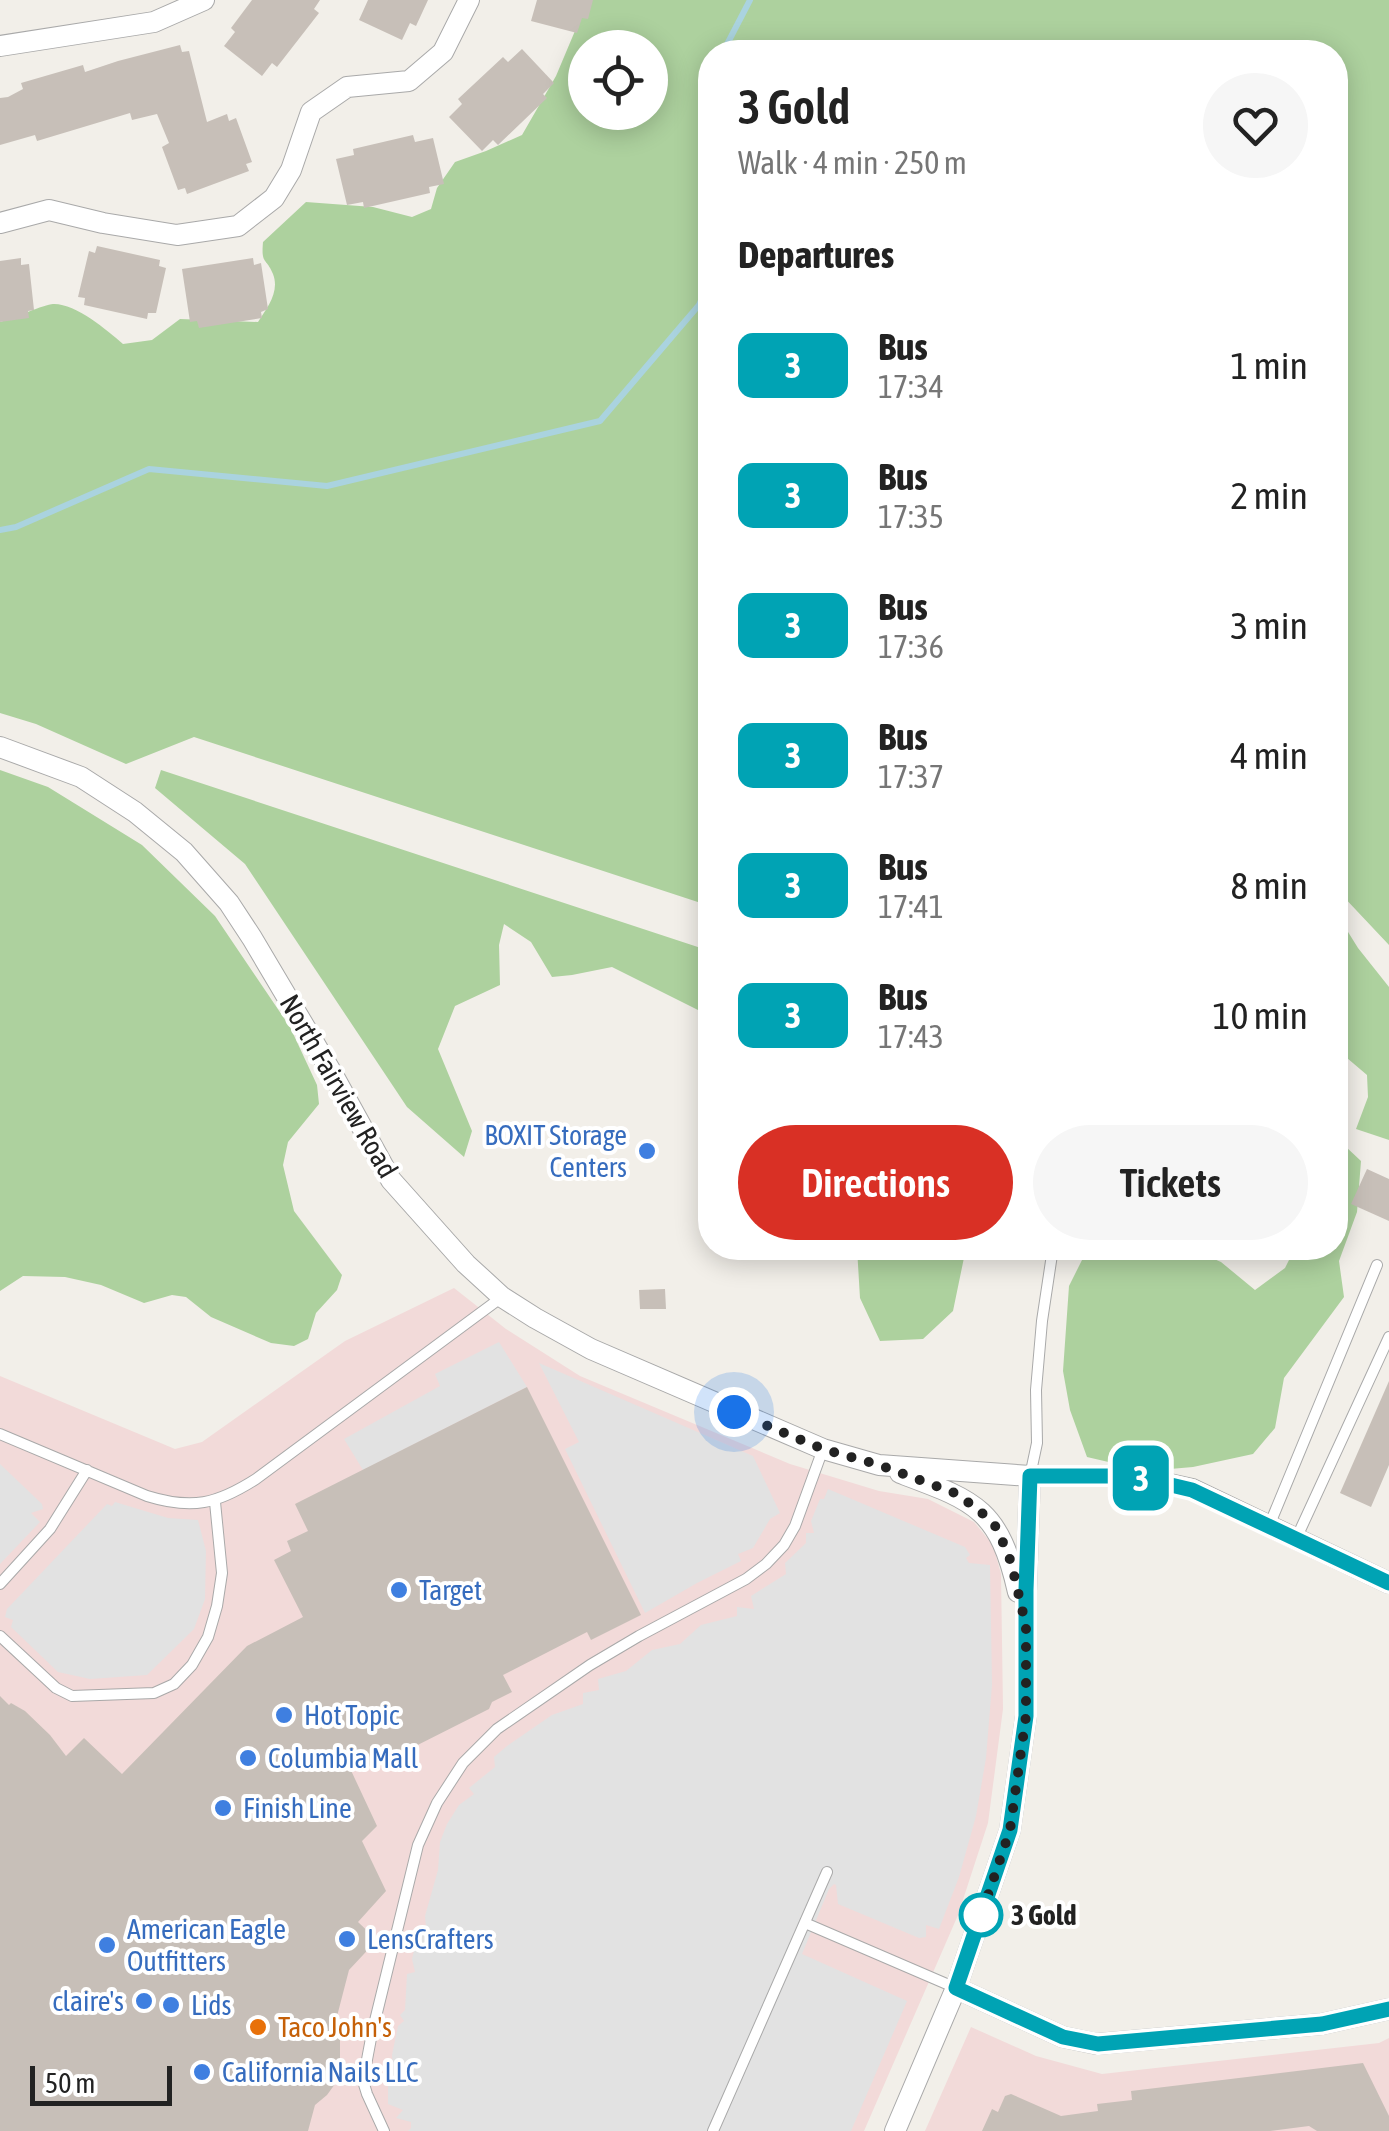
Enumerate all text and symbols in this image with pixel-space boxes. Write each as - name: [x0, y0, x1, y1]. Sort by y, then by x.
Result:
- map controls: [568, 30, 668, 130]
- button: locate: [568, 30, 668, 130]
- button: heart: [1203, 73, 1308, 178]
- text: 3 Gold: [738, 79, 850, 134]
- text: Walk · 4 min · 250 m: [738, 144, 967, 181]
- text: Departures: [738, 233, 894, 276]
- text: Bus: [878, 325, 928, 368]
- text: 1 min: [1230, 344, 1308, 387]
- text: 3: [785, 345, 801, 385]
- text: 17:34: [878, 368, 944, 405]
- text: Bus: [878, 455, 928, 498]
- text: 2 min: [1230, 474, 1308, 517]
- text: 3: [785, 475, 801, 515]
- text: 17:35: [878, 498, 944, 535]
- text: Bus: [878, 585, 928, 628]
- text: 3 min: [1230, 604, 1308, 647]
- text: 3: [785, 605, 801, 645]
- text: 17:36: [878, 628, 944, 665]
- text: Bus: [878, 715, 928, 758]
- text: 4 min: [1230, 734, 1308, 777]
- text: 3: [785, 735, 801, 775]
- text: 17:37: [878, 758, 944, 795]
- text: Bus: [878, 845, 928, 888]
- text: 8 min: [1230, 864, 1308, 907]
- text: 3: [785, 865, 801, 905]
- text: 17:41: [878, 888, 944, 925]
- text: Bus: [878, 975, 928, 1018]
- street label: North Fairview Road: [274, 989, 404, 1183]
- text: 10 min: [1213, 994, 1308, 1037]
- text: 3: [785, 995, 801, 1035]
- text: 17:43: [878, 1018, 944, 1055]
- place label: BOXIT Storage Centers: [484, 1119, 627, 1183]
- button: Directions: [738, 1125, 1013, 1240]
- button: Tickets: [1033, 1125, 1308, 1240]
- marker: BOXIT Storage Centers: [636, 1140, 658, 1162]
- your location: [709, 1387, 759, 1437]
- line badge: 3: [1108, 1446, 1174, 1510]
- text: 3: [1133, 1458, 1149, 1498]
- place label: Target: [419, 1574, 482, 1606]
- marker: Target: [388, 1579, 410, 1601]
- place label: Hot Topic: [304, 1699, 400, 1731]
- marker: Hot Topic: [273, 1704, 295, 1726]
- place label: Columbia Mall: [268, 1742, 419, 1774]
- marker: Columbia Mall: [237, 1747, 259, 1769]
- place label: Finish Line: [243, 1792, 352, 1824]
- marker: Finish Line: [212, 1797, 234, 1819]
- marker: 3 Gold: [960, 1894, 1002, 1936]
- place label: 3 Gold: [1011, 1899, 1076, 1931]
- place label: American Eagle Outfitters: [127, 1913, 286, 1977]
- place label: LensCrafters: [367, 1923, 494, 1955]
- marker: LensCrafters: [336, 1928, 358, 1950]
- marker: American Eagle Outfitters: [96, 1934, 118, 1956]
- place label: claire's: [52, 1985, 124, 2017]
- place label: Lids: [191, 1989, 231, 2021]
- marker: claire's: [133, 1990, 155, 2012]
- marker: Lids: [160, 1994, 182, 2016]
- place label: Taco John's: [278, 2011, 392, 2043]
- marker: Taco John's: [247, 2016, 269, 2038]
- place label: California Nails LLC: [222, 2056, 419, 2088]
- scale bar: [30, 2061, 172, 2106]
- marker: California Nails LLC: [191, 2061, 213, 2083]
- text: 50 m: [45, 2067, 95, 2099]

